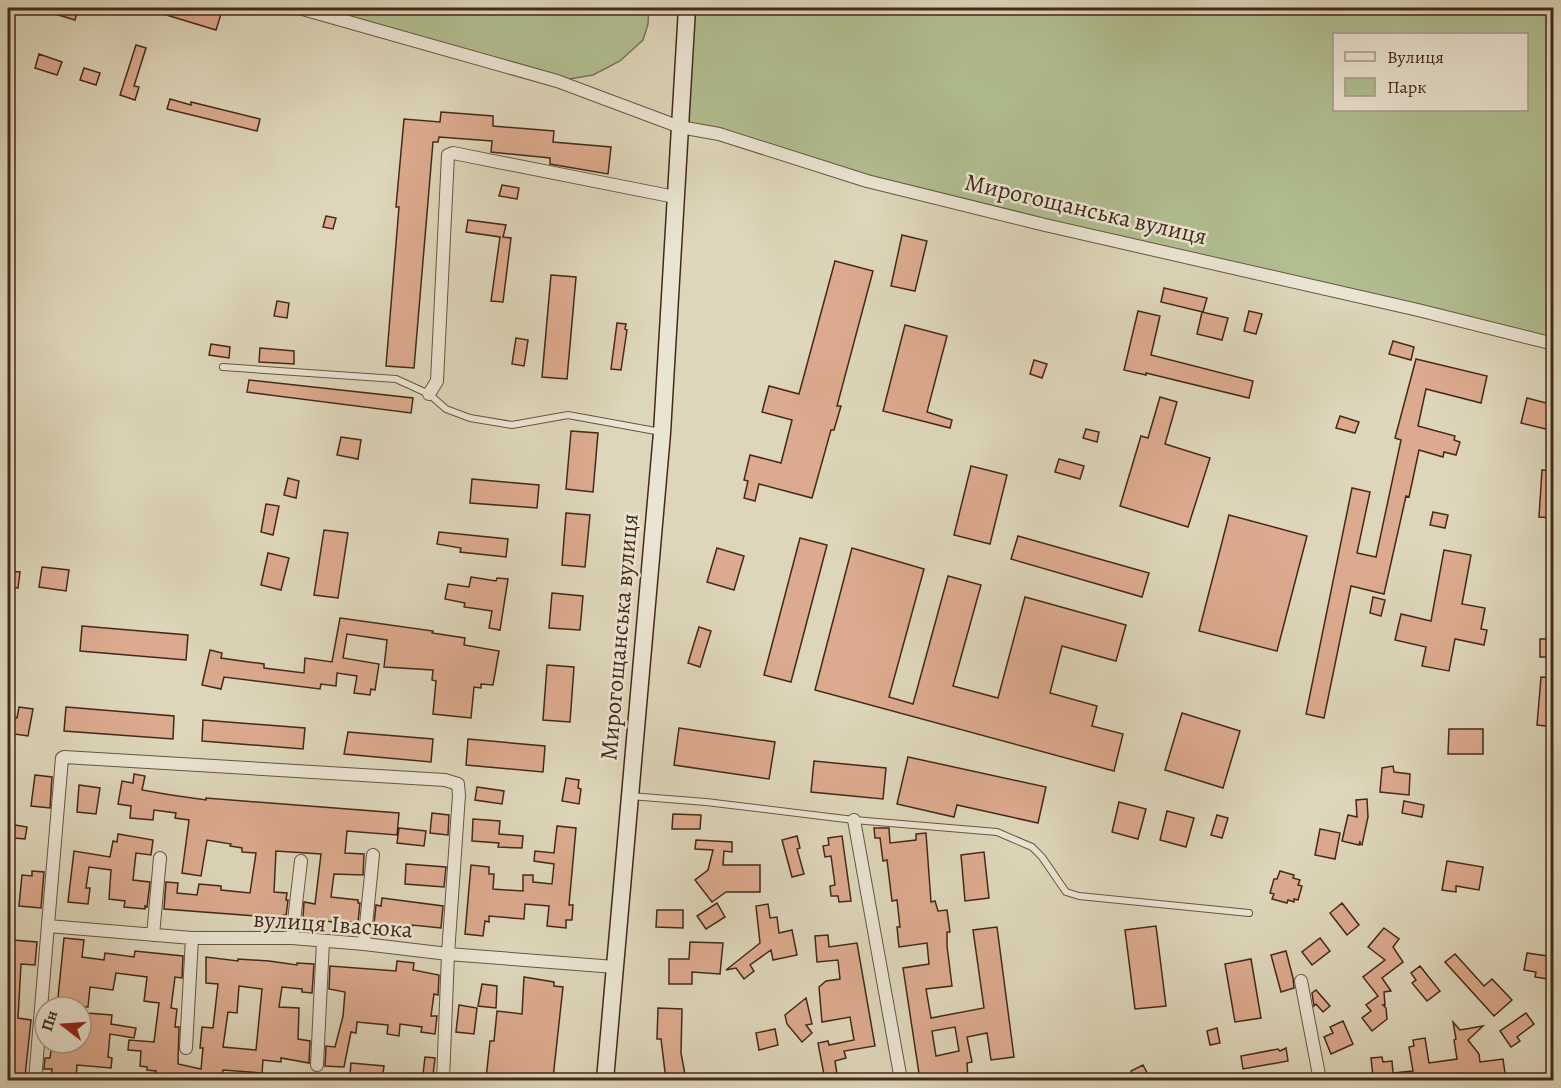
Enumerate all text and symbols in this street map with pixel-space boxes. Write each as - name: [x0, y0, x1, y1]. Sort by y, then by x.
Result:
- legend: [1333, 33, 1528, 111]
- text: Вулиця: [1387, 45, 1444, 69]
- text: Парк: [1387, 75, 1427, 99]
- street label: Мирогощанська вулиця: [962, 166, 1210, 252]
- street label: Мирогощанська вулиця: [592, 512, 646, 762]
- street label: вулиця Івасюка: [252, 902, 414, 946]
- north arrow: [33, 995, 93, 1055]
- text: Пн: [36, 1008, 63, 1034]

